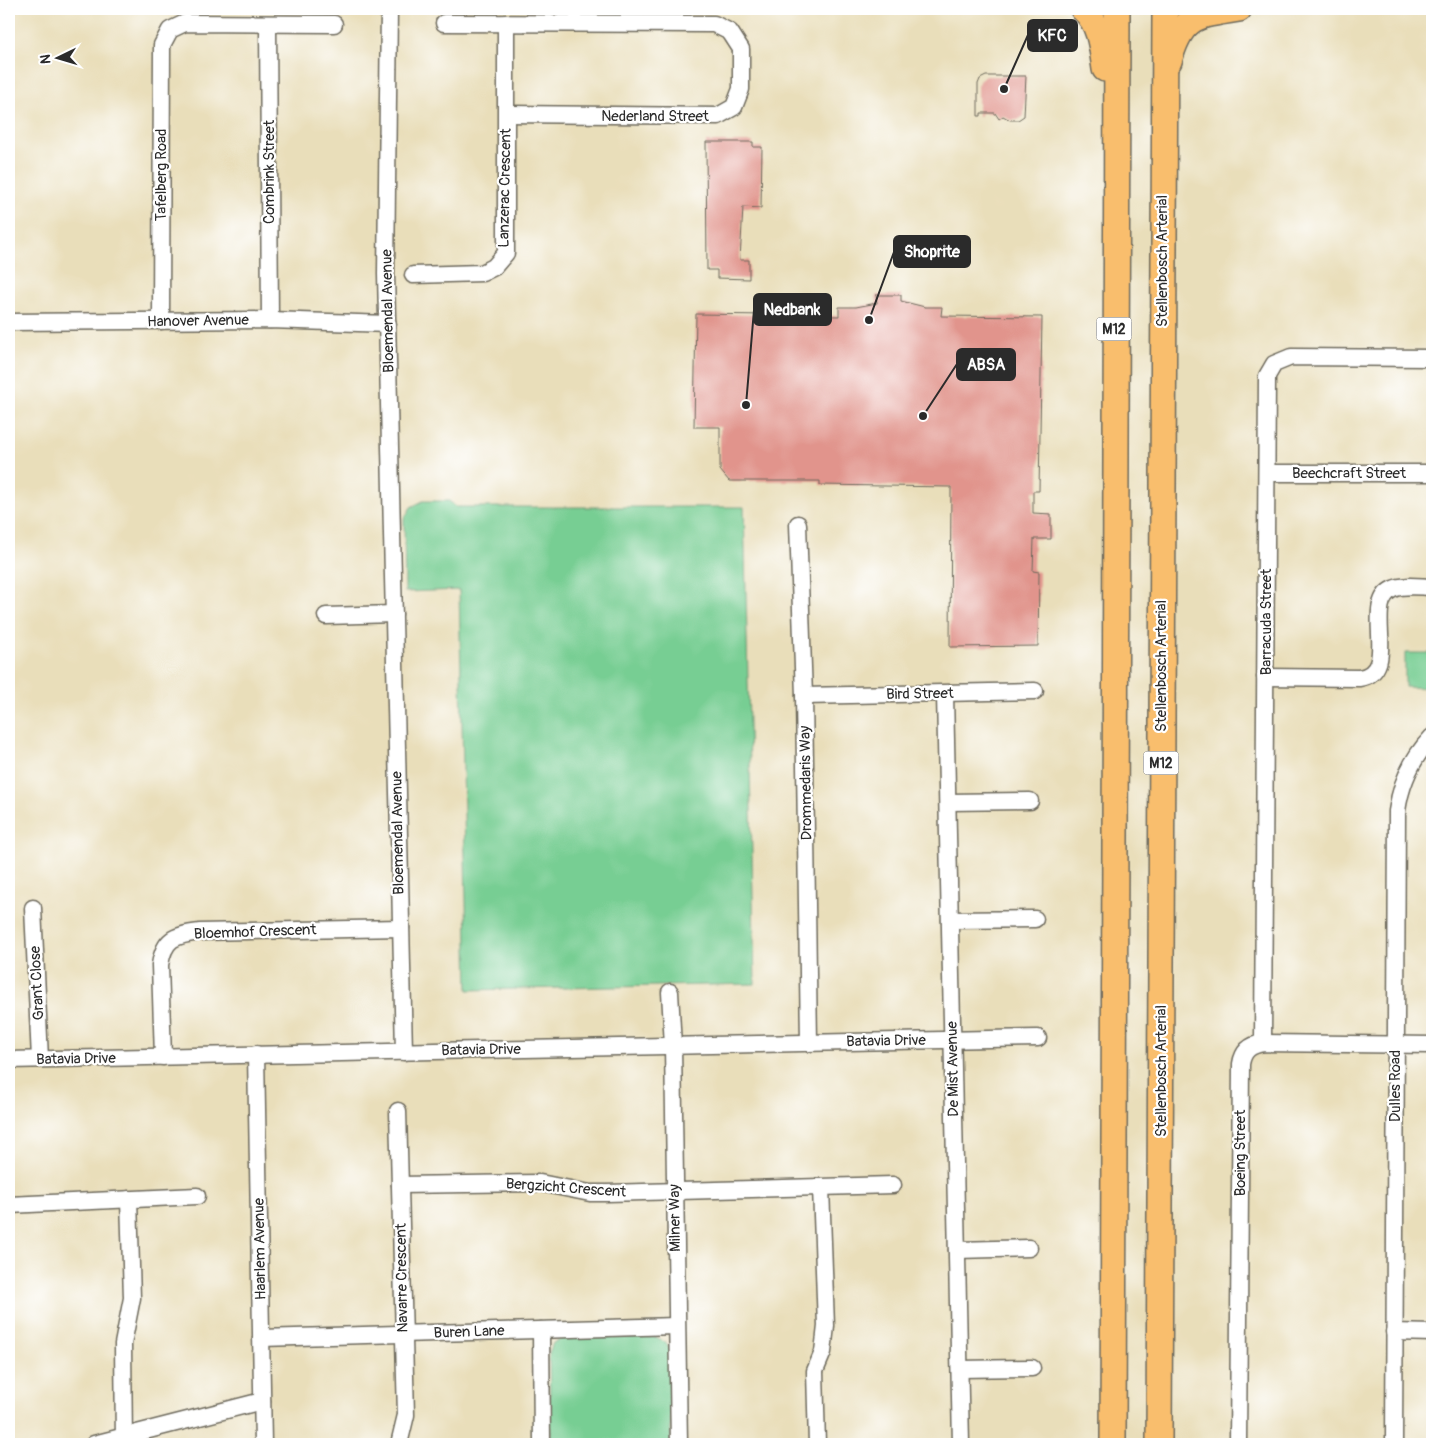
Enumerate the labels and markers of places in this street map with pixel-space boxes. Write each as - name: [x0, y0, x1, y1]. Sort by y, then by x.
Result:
- callout: KFC: [1028, 20, 1077, 51]
- callout: Shoprite: [894, 236, 970, 267]
- callout: Nedbank: [754, 294, 831, 325]
- callout: ABSA: [957, 349, 1015, 380]

